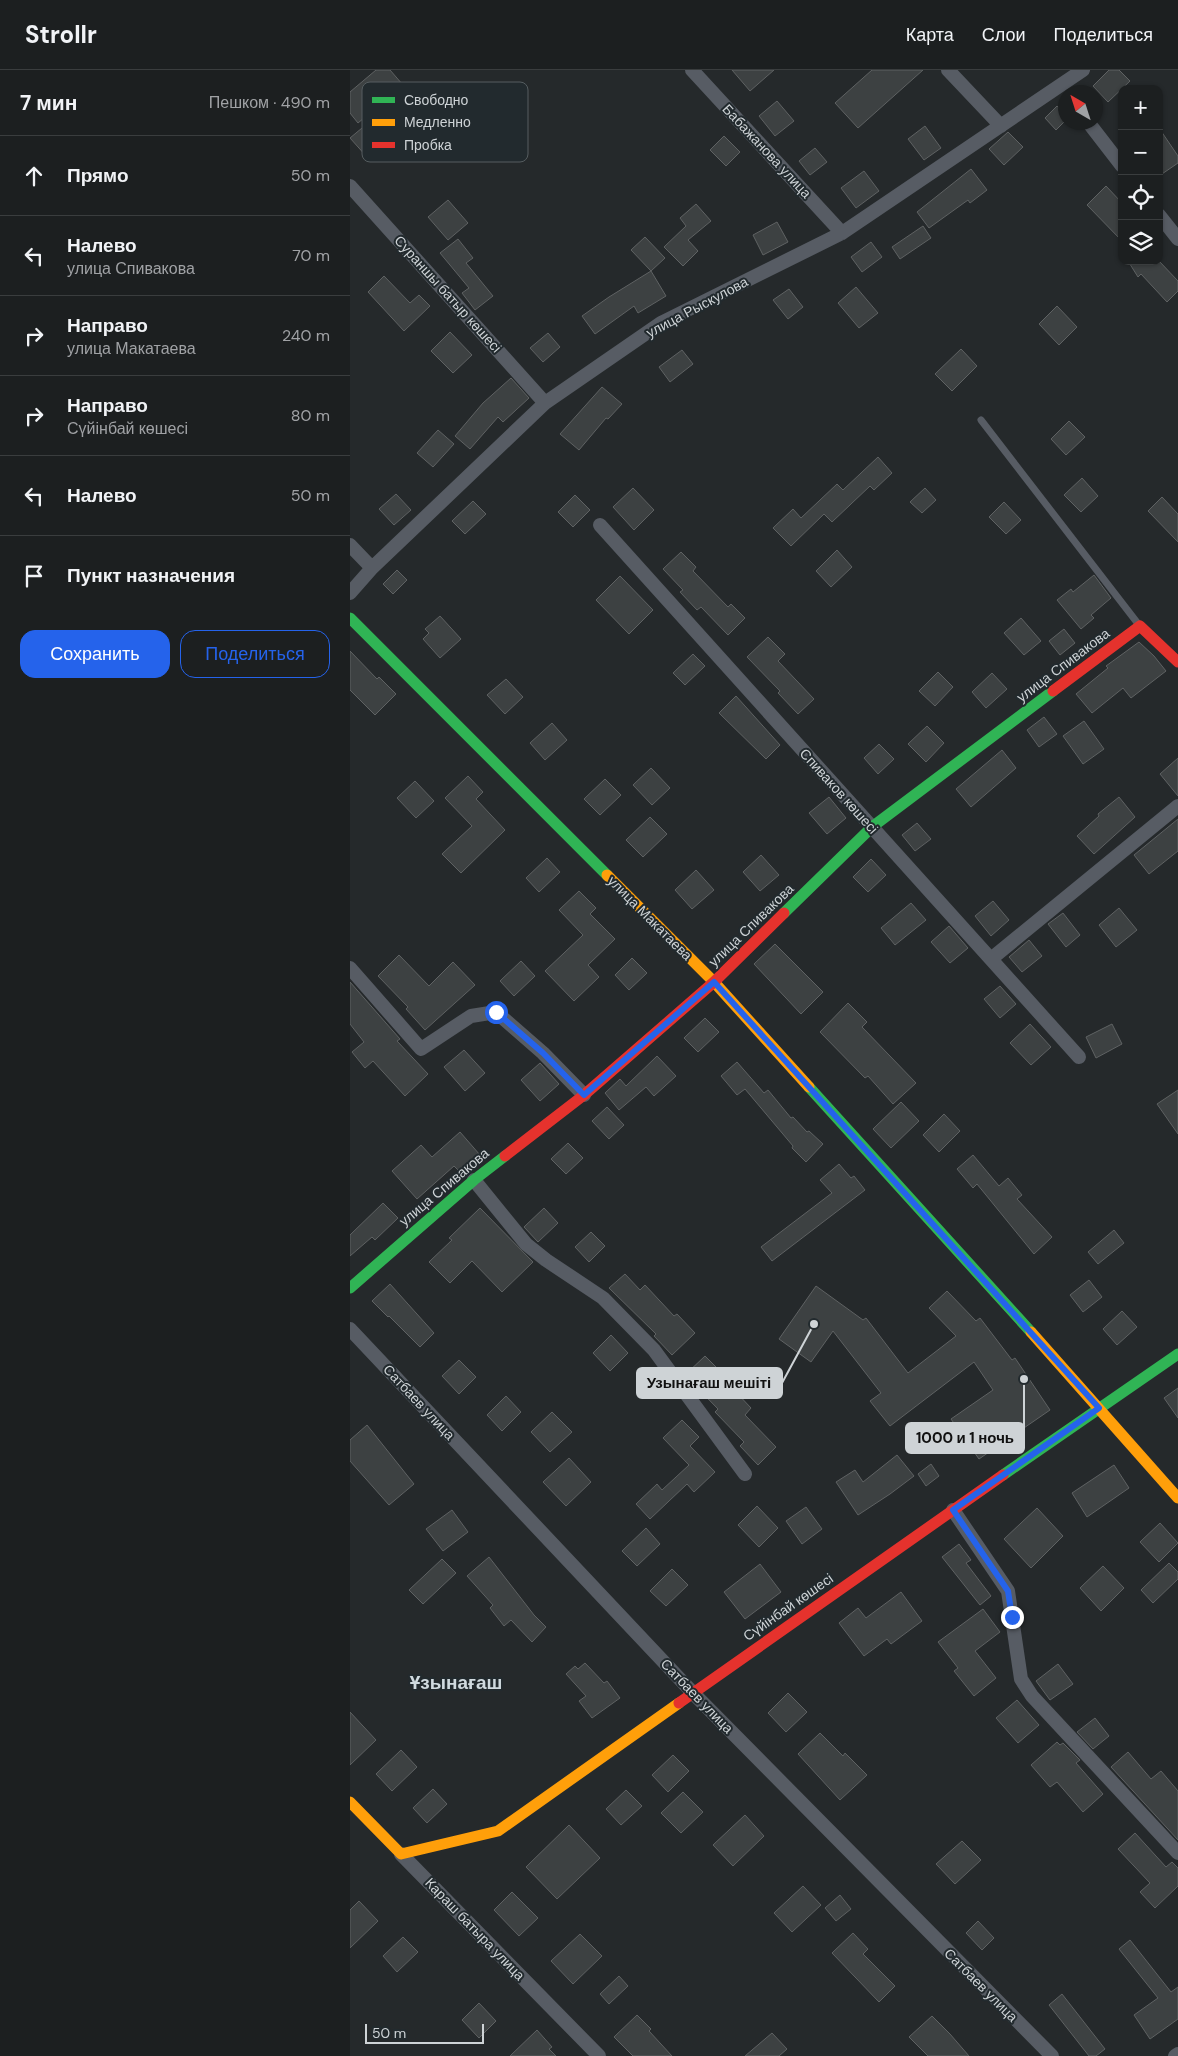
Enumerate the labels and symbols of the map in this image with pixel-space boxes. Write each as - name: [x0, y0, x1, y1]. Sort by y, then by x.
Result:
- legend: [362, 82, 528, 162]
- north arrow: [1058, 85, 1103, 130]
- text: Свободно: [404, 91, 469, 109]
- street label: Бабажанова улица: [719, 100, 815, 202]
- text: Медленно: [404, 113, 471, 131]
- text: Пробка: [404, 136, 452, 154]
- street label: Сураншы батыр көшесі: [391, 232, 505, 356]
- street label: улица Рыскулова: [643, 272, 751, 341]
- street label: улица Спивакова: [1013, 624, 1113, 706]
- street label: Спиваков көшесі: [796, 745, 882, 837]
- street label: улица Макатаева: [604, 872, 696, 964]
- street label: улица Спивакова: [704, 880, 798, 970]
- route start: [485, 1001, 508, 1024]
- street label: улица Спивакова: [395, 1144, 493, 1230]
- street label: Сатбаев улица: [379, 1360, 459, 1444]
- callout: Узынағаш мешіті: [637, 1368, 782, 1398]
- text: Узынағаш мешіті: [647, 1373, 771, 1393]
- callout: 1000 и 1 ночь: [906, 1423, 1024, 1453]
- text: 1000 и 1 ночь: [916, 1428, 1014, 1448]
- street label: Сүйінбай көшесі: [739, 1569, 837, 1645]
- route end: [1001, 1606, 1024, 1629]
- street label: Сатбаев улица: [657, 1655, 737, 1737]
- district label: Ұзынағаш: [410, 1670, 502, 1695]
- street label: Караш батыра улица: [421, 1874, 529, 1984]
- street label: Сатбаев улица: [940, 1944, 1022, 2026]
- scale bar: [365, 2021, 484, 2044]

